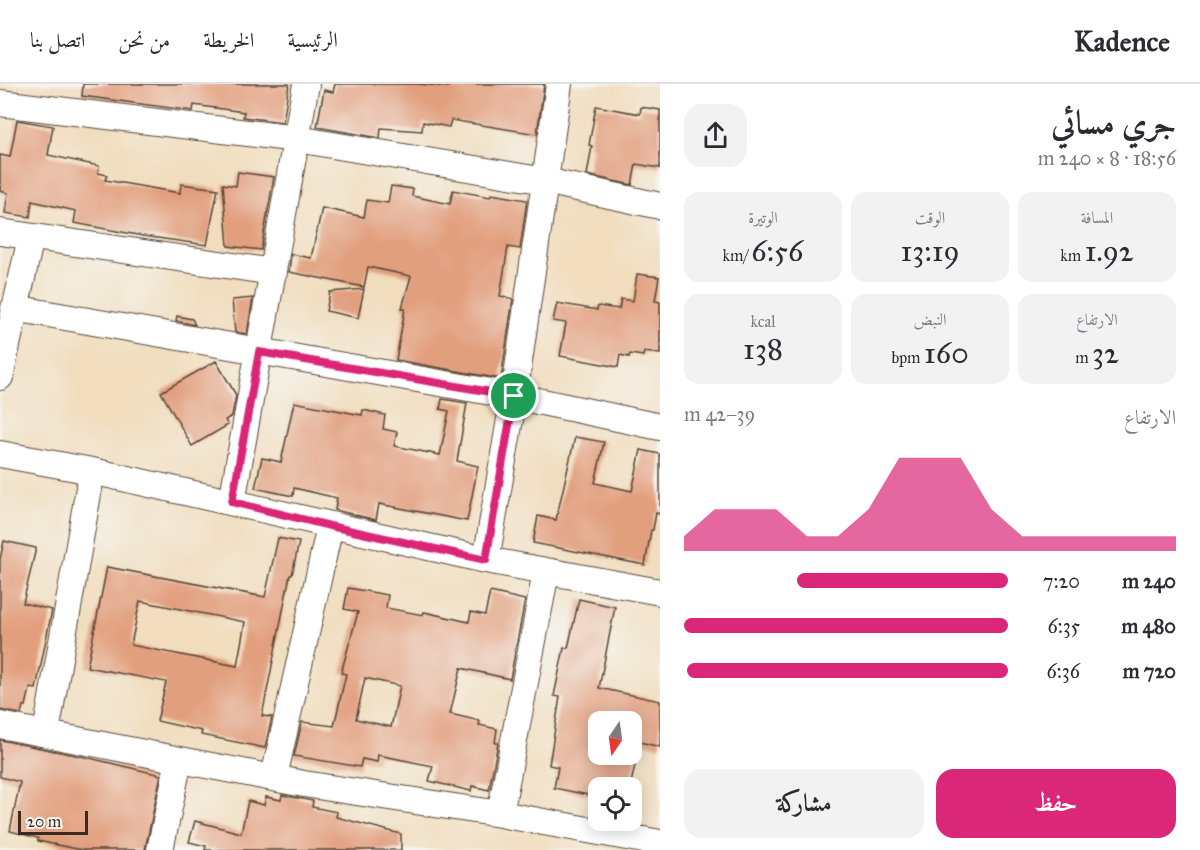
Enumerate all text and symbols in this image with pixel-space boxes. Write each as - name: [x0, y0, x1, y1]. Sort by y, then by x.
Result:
- text: Kadence: [1074, 24, 1170, 59]
- text: اتصل بنا: [30, 27, 85, 53]
- text: من نحن: [118, 27, 170, 53]
- text: الخريطة: [203, 27, 254, 53]
- text: الرئيسية: [287, 27, 338, 53]
- text: جري مسائي: [1051, 103, 1176, 143]
- button: share: [684, 104, 747, 167]
- text: 18:56 · 8 × 240 m: [1038, 146, 1176, 170]
- text: الوتيرة: [748, 208, 778, 227]
- text: الوقت: [915, 208, 945, 227]
- text: المسافة: [1081, 208, 1113, 227]
- text: 6:56: [751, 233, 803, 269]
- text: 13:19: [900, 233, 960, 269]
- text: 1.92: [1085, 233, 1134, 269]
- text: /km: [723, 246, 751, 265]
- text: km: [1060, 246, 1085, 265]
- text: النبض: [914, 310, 946, 329]
- text: الارتفاع: [1076, 310, 1118, 329]
- text: kcal: [750, 312, 776, 331]
- text: 138: [743, 331, 783, 367]
- text: 160: [924, 335, 969, 371]
- text: 32: [1092, 335, 1119, 371]
- text: bpm: [891, 348, 924, 367]
- text: m: [1075, 348, 1092, 367]
- pin: [488, 370, 539, 421]
- icon: arrive: [497, 379, 530, 412]
- text: 39–42 m: [684, 402, 755, 426]
- text: الارتفاع: [1124, 405, 1176, 429]
- text: 7:20: [1043, 569, 1080, 593]
- text: 240 m: [1122, 569, 1176, 593]
- text: 6:35: [1047, 614, 1080, 638]
- text: 480 m: [1121, 614, 1176, 638]
- text: 6:36: [1046, 659, 1080, 683]
- text: 720 m: [1123, 659, 1176, 683]
- north arrow: [588, 711, 642, 765]
- map controls: [588, 711, 642, 831]
- button: مشاركة: [684, 769, 924, 838]
- button: حفظ: [936, 769, 1176, 838]
- button: locate: [588, 777, 642, 831]
- scale bar: [18, 808, 88, 836]
- text: 20 m: [27, 812, 61, 831]

